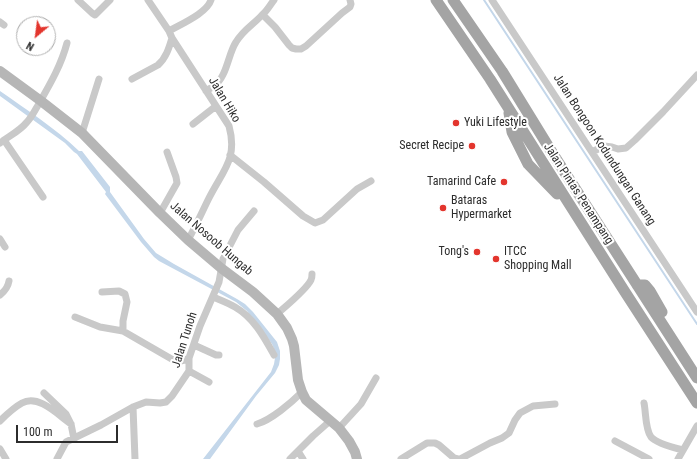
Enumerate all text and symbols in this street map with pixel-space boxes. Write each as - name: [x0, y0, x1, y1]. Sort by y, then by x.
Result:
- north arrow: [16, 16, 56, 56]
- text: N: [24, 39, 37, 53]
- street label: Jalan Bongoon Kodundungan Ganang: [550, 72, 658, 228]
- street label: Jalan Hiko: [205, 75, 243, 125]
- place label: Yuki Lifestyle: [464, 116, 527, 130]
- marker: Yuki Lifestyle: [451, 118, 461, 128]
- place label: Secret Recipe: [399, 139, 464, 153]
- marker: Secret Recipe: [467, 141, 477, 151]
- street label: Jalan Pintas Penampang: [540, 141, 616, 247]
- place label: Tamarind Cafe: [427, 175, 496, 189]
- marker: Tamarind Cafe: [499, 177, 509, 187]
- place label: Bataras Hypermarket: [451, 194, 512, 222]
- street label: Jalan Nosoob Hungab: [167, 199, 255, 279]
- marker: Bataras Hypermarket: [438, 203, 448, 213]
- place label: Tong's: [438, 245, 469, 259]
- place label: ITCC Shopping Mall: [504, 245, 571, 273]
- marker: Tong's: [472, 247, 482, 257]
- marker: ITCC Shopping Mall: [491, 254, 501, 264]
- street label: Jalan Tunoh: [169, 310, 201, 370]
- scale bar: [18, 417, 120, 443]
- text: 100 m: [23, 425, 53, 439]

